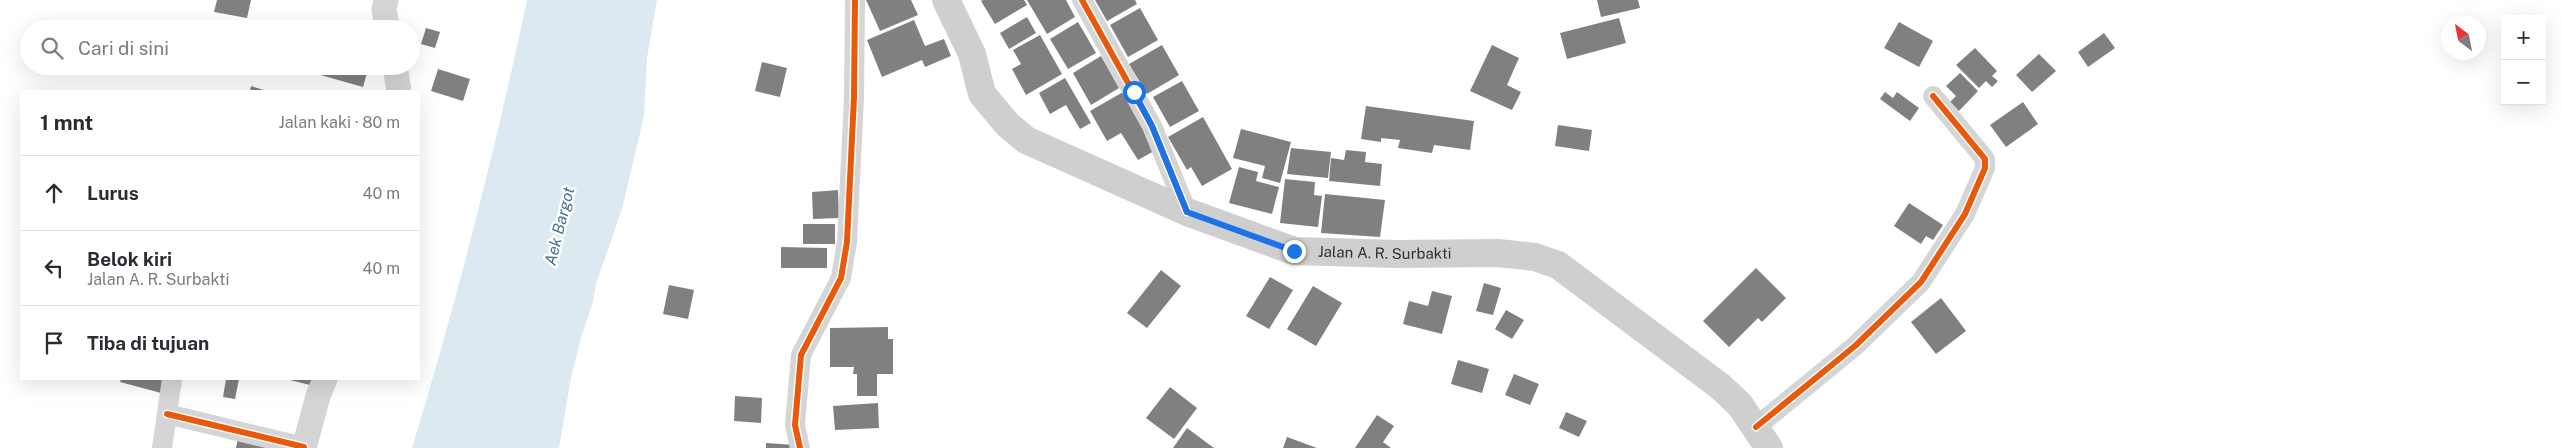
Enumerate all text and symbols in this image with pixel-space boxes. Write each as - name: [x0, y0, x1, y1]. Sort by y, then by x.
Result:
- north arrow: [2441, 15, 2486, 60]
- map controls: [2501, 15, 2546, 105]
- button: +: [2501, 15, 2546, 60]
- search box: [20, 20, 420, 75]
- icon: search: [38, 34, 66, 62]
- text: Cari di sini: [78, 37, 169, 59]
- button: −: [2501, 60, 2546, 105]
- route start: [1123, 81, 1146, 104]
- text: 1 mnt: [40, 110, 93, 135]
- text: Jalan kaki · 80 m: [279, 113, 400, 132]
- icon: ahead: [40, 179, 68, 207]
- text: Lurus: [87, 182, 139, 204]
- text: 40 m: [362, 184, 400, 203]
- water label: Aek Bargot: [541, 185, 578, 267]
- route end: [1283, 240, 1306, 263]
- street label: Jalan A. R. Surbakti: [1318, 243, 1452, 262]
- text: Belok kiri: [87, 248, 172, 270]
- icon: left: [40, 254, 68, 282]
- text: 40 m: [362, 259, 400, 278]
- text: Jalan A. R. Surbakti: [87, 270, 229, 289]
- icon: arrive: [40, 329, 68, 357]
- text: Tiba di tujuan: [87, 332, 209, 354]

